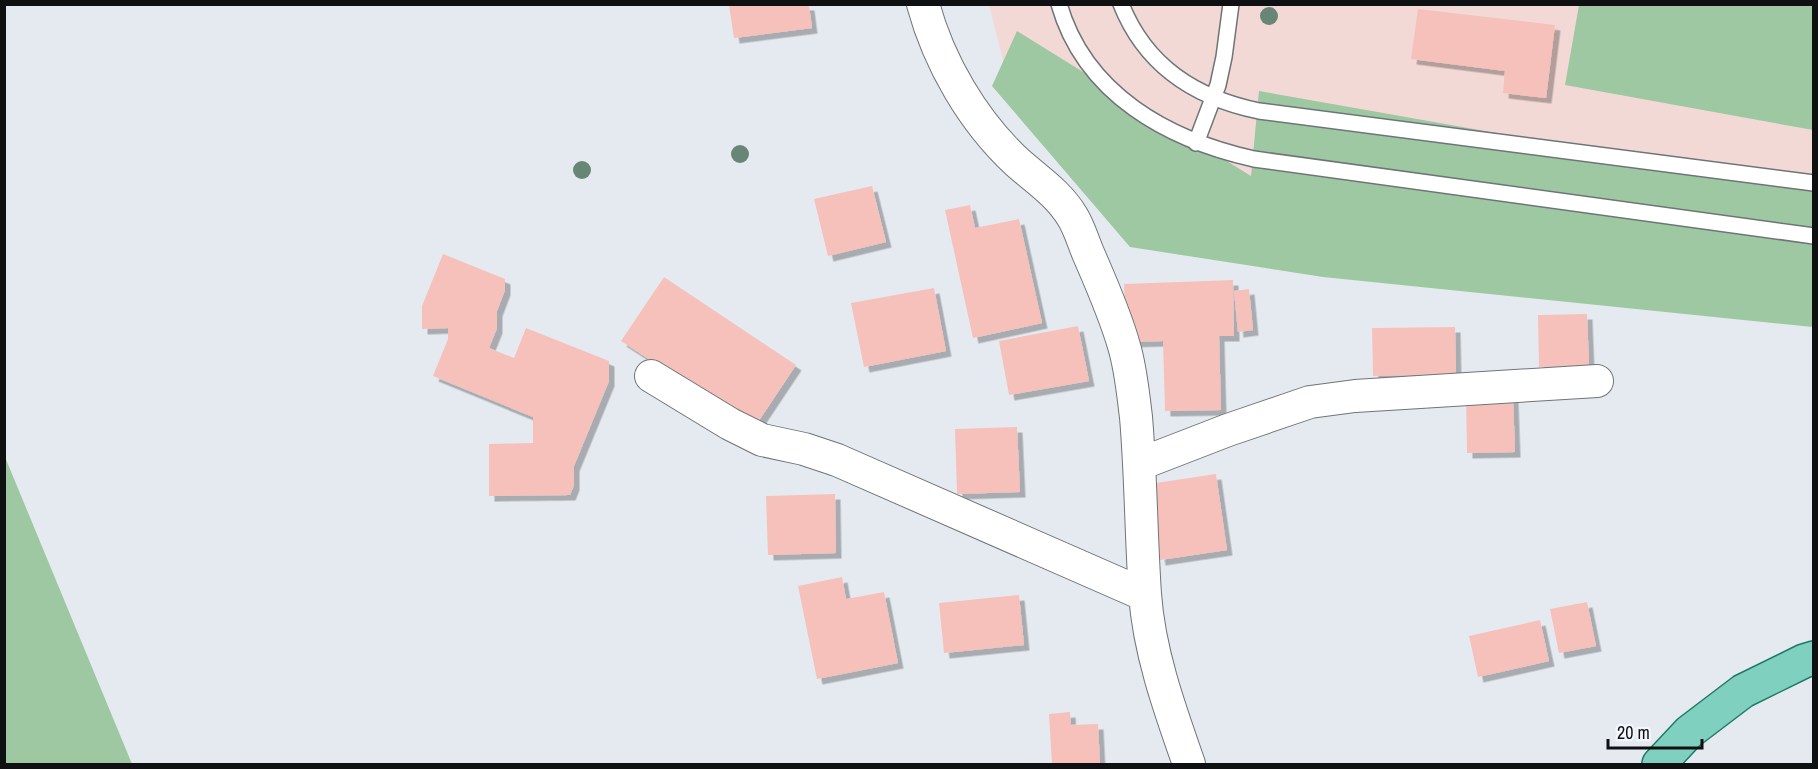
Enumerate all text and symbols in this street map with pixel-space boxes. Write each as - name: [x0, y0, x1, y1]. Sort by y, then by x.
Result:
- scale bar: [1608, 712, 1702, 750]
- text: 20 m: [1617, 720, 1650, 745]

